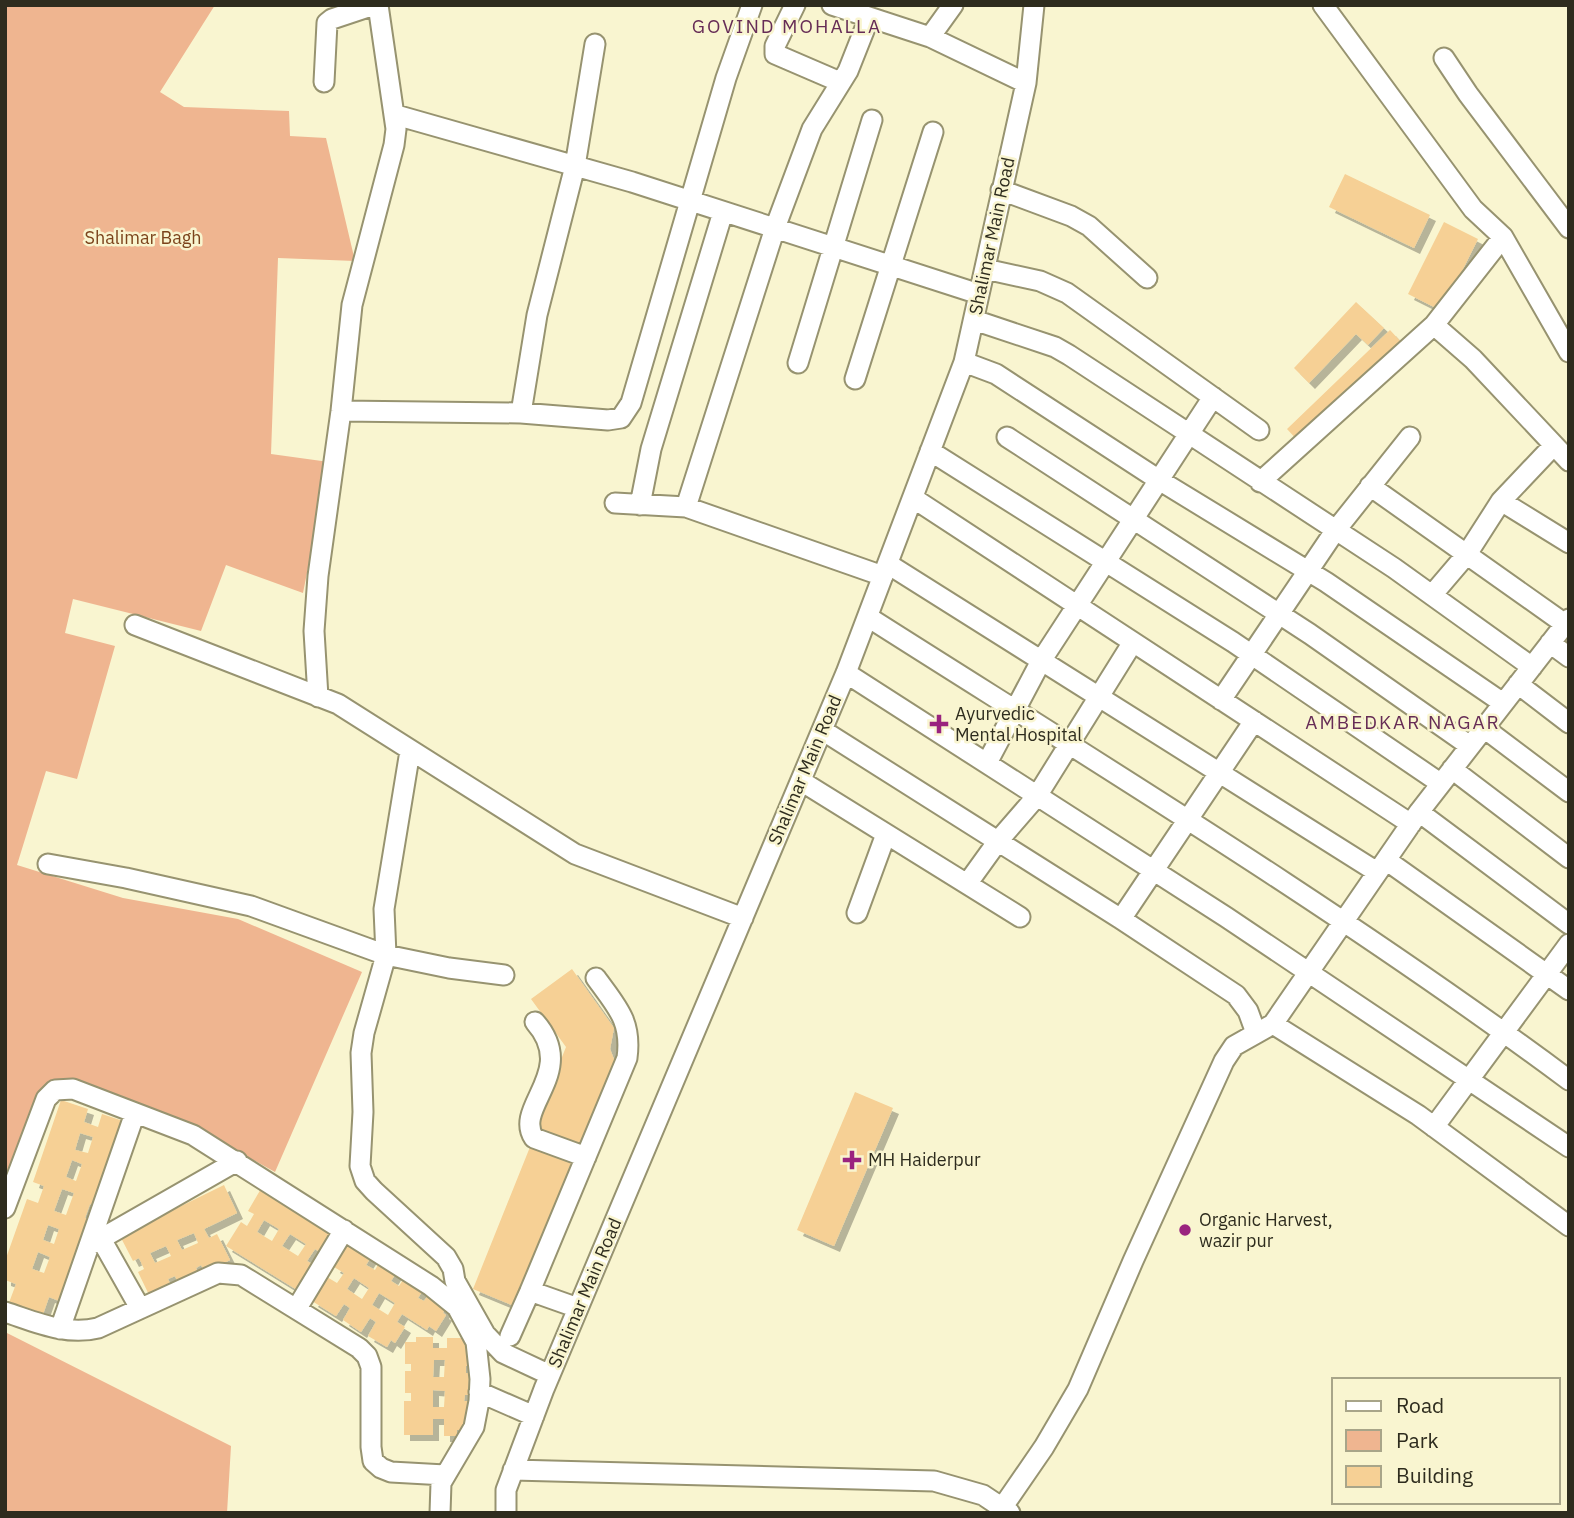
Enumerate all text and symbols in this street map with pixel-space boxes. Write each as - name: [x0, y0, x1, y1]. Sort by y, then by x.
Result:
- district label: GOVIND MOHALLA: [692, 14, 882, 38]
- street label: Shalimar Main Road: [964, 155, 1019, 317]
- park label: Shalimar Bagh: [85, 226, 201, 249]
- street label: Shalimar Main Road: [763, 691, 846, 848]
- place label: Ayurvedic Mental Hospital: [955, 702, 1082, 746]
- district label: AMBEDKAR NAGAR: [1305, 710, 1501, 734]
- marker: Ayurvedic Mental Hospital: [929, 714, 949, 734]
- place label: MH Haiderpur: [868, 1148, 981, 1171]
- marker: MH Haiderpur: [842, 1150, 862, 1170]
- place label: Organic Harvest, wazir pur: [1199, 1208, 1333, 1252]
- street label: Shalimar Main Road: [543, 1214, 626, 1371]
- marker: Organic Harvest, wazir pur: [1177, 1222, 1193, 1238]
- legend: [1332, 1378, 1560, 1504]
- text: Road: [1396, 1391, 1444, 1419]
- text: Park: [1396, 1426, 1439, 1454]
- text: Building: [1396, 1461, 1473, 1489]

